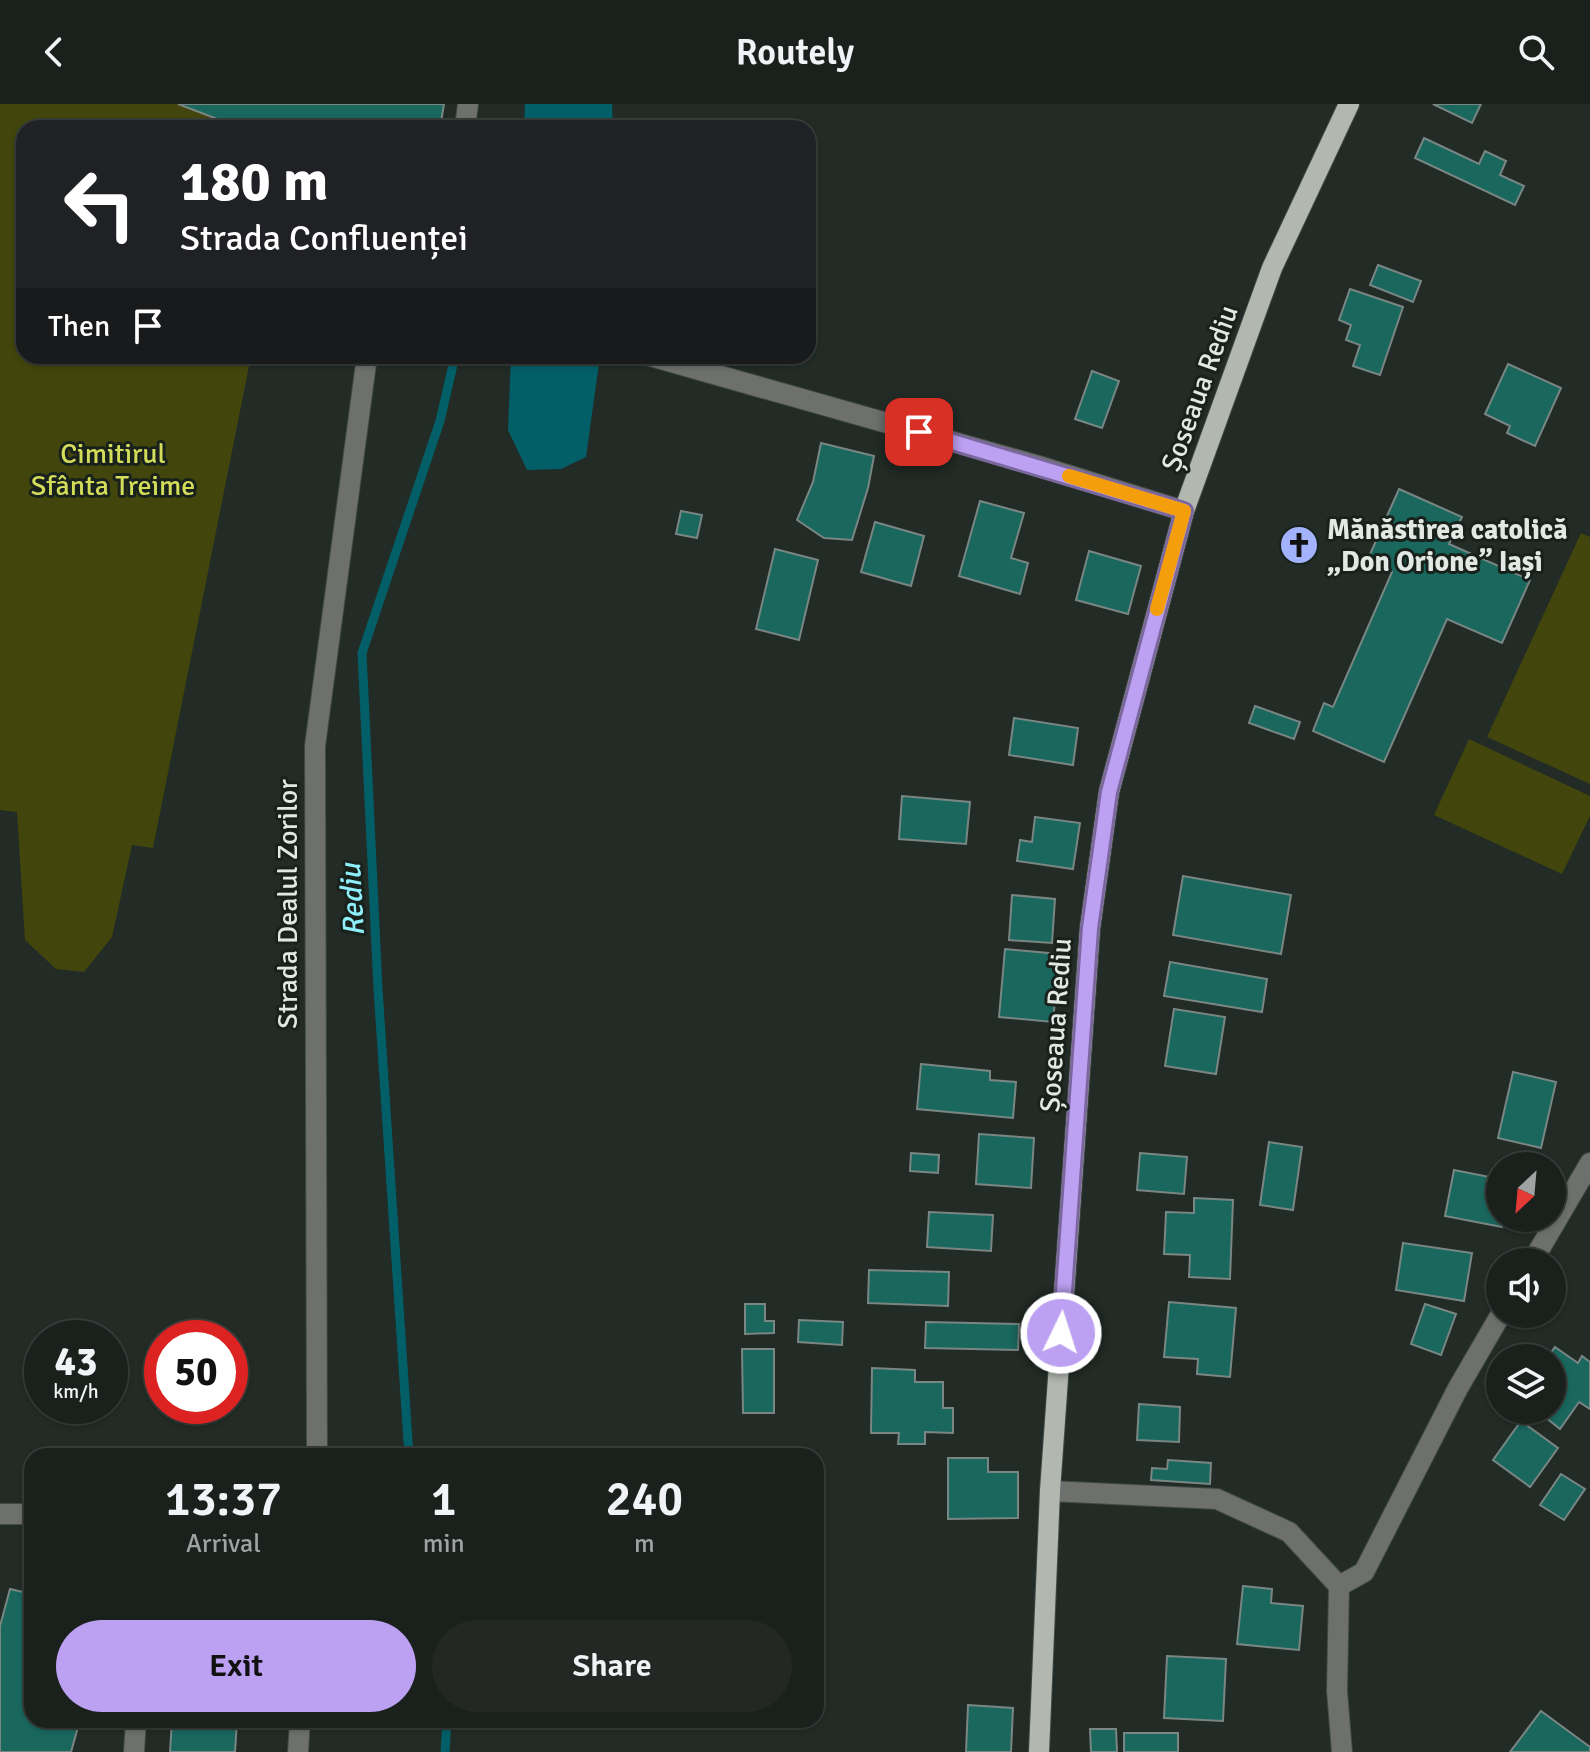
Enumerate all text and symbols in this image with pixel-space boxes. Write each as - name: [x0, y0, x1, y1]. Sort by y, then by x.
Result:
- icon: back: [32, 30, 76, 74]
- text: Routely: [736, 30, 854, 75]
- icon: search: [1514, 30, 1558, 74]
- text: 180 m: [180, 147, 328, 216]
- icon: left: [48, 152, 152, 256]
- text: Strada Confluenței: [180, 216, 468, 261]
- street label: Șoseaua Rediu: [1154, 301, 1246, 476]
- icon: arrive: [126, 304, 170, 348]
- text: Then: [48, 308, 110, 345]
- pin: [885, 398, 953, 466]
- icon: arrive: [897, 410, 941, 454]
- park label: Cimitirul Sfânta Treime: [31, 437, 195, 503]
- place label: Mănăstirea catolică „Don Orione” Iași: [1327, 513, 1568, 580]
- church icon: Mănăstirea catolică „Don Orione” Iași: [1278, 524, 1320, 566]
- street label: Strada Dealul Zorilor: [271, 779, 305, 1029]
- water label: Rediu: [332, 861, 373, 937]
- street label: Șoseaua Rediu: [1033, 937, 1079, 1113]
- north arrow: [1486, 1152, 1566, 1232]
- map controls: [1486, 1152, 1566, 1424]
- button: sound: [1486, 1248, 1566, 1328]
- position arrow: [1019, 1291, 1103, 1375]
- speed limit sign: 50: [144, 1320, 248, 1424]
- text: 43: [54, 1337, 98, 1387]
- button: layers: [1486, 1344, 1566, 1424]
- text: km/h: [53, 1379, 99, 1404]
- text: 13:37: [165, 1470, 282, 1529]
- text: 1: [431, 1470, 457, 1529]
- text: 240: [605, 1470, 683, 1529]
- text: Arrival: [186, 1528, 261, 1560]
- text: min: [423, 1528, 465, 1560]
- text: m: [634, 1528, 655, 1560]
- button: Exit: [56, 1620, 416, 1712]
- button: Share: [432, 1620, 792, 1712]

